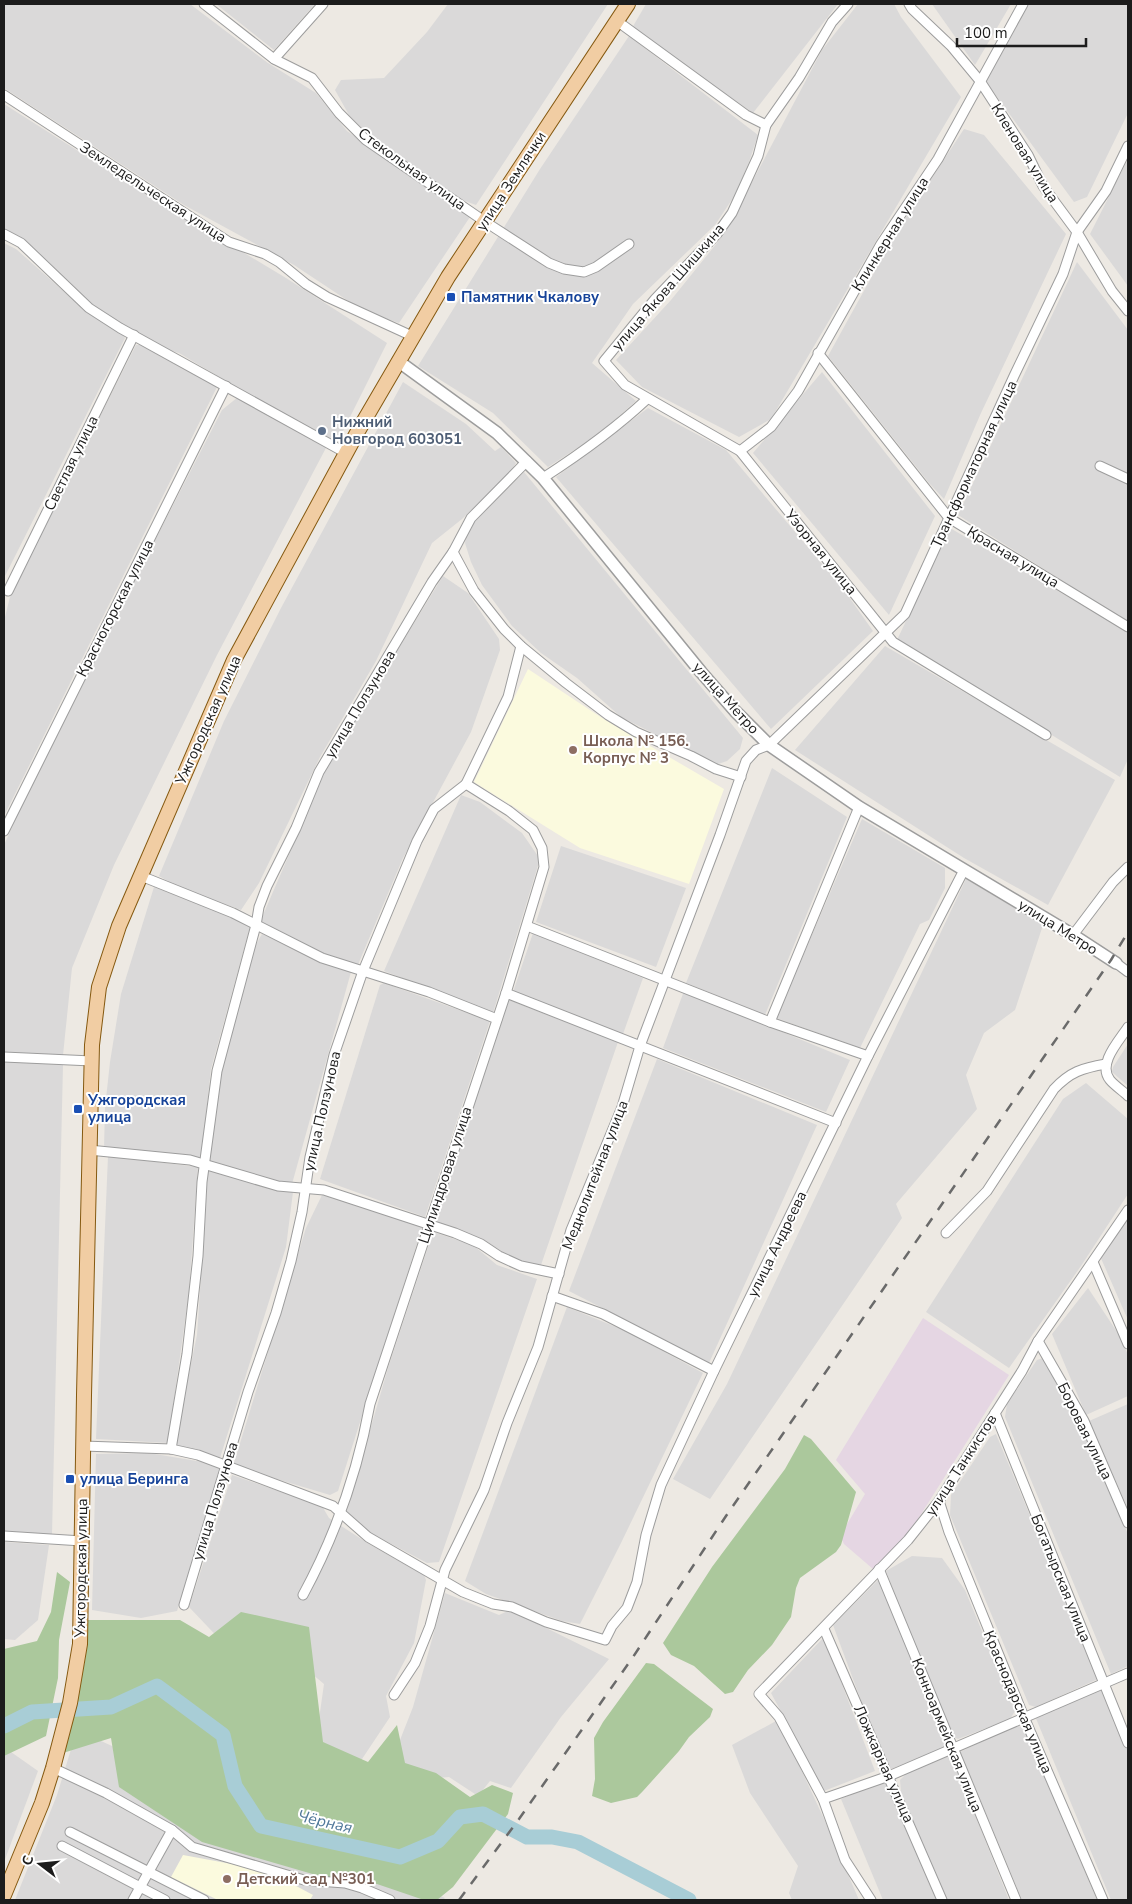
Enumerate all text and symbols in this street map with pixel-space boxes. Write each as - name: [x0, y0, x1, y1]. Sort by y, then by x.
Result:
- scale bar: [957, 15, 1086, 47]
- text: 100 m: [964, 23, 1008, 43]
- street label: Кленовая улица: [986, 99, 1064, 207]
- street label: Стекольная улица: [354, 123, 470, 215]
- street label: улица Землячки: [471, 127, 551, 235]
- street label: Земледельческая улица: [76, 137, 230, 247]
- street label: Клинкерная улица: [847, 173, 933, 295]
- street label: улица Якова Шишкина: [607, 219, 729, 355]
- place label: Памятник Чкалову: [461, 287, 600, 307]
- marker: Памятник Чкалову: [445, 291, 457, 303]
- street label: Трансформаторная улица: [926, 377, 1022, 551]
- street label: Светлая улица: [39, 412, 103, 514]
- place label: Нижний Новгород 603051: [332, 412, 462, 449]
- marker: Нижний Новгород 603051: [316, 425, 328, 437]
- street label: Узорная улица: [780, 504, 862, 599]
- street label: Красная улица: [963, 522, 1063, 592]
- street label: Красногорская улица: [72, 536, 158, 680]
- street label: улица Ползунова: [320, 646, 400, 762]
- street label: Ужгородская улица: [170, 652, 246, 789]
- street label: улица Метро: [688, 658, 764, 738]
- place label: Школа № 156. Корпус № 3: [583, 731, 689, 768]
- marker: Школа № 156. Корпус № 3: [567, 744, 579, 756]
- street label: улица Метро: [1014, 894, 1102, 960]
- street label: улица Ползунова: [298, 1049, 346, 1173]
- place label: Ужгородская улица: [87, 1090, 186, 1127]
- street label: Меднолитейная улица: [557, 1097, 633, 1253]
- marker: Ужгородская улица: [72, 1103, 84, 1115]
- street label: Цилиндровая улица: [413, 1104, 477, 1246]
- street label: улица Андреева: [743, 1188, 811, 1300]
- street label: Боровая улица: [1053, 1379, 1117, 1483]
- street label: улица Танкистов: [921, 1410, 1001, 1520]
- street label: улица Ползунова: [187, 1439, 243, 1563]
- place label: улица Беринга: [80, 1469, 189, 1489]
- marker: улица Беринга: [64, 1473, 76, 1485]
- street label: Ужгородская улица: [70, 1498, 92, 1639]
- street label: Богатырская улица: [1026, 1511, 1096, 1645]
- street label: Краснодарская улица: [979, 1627, 1057, 1777]
- street label: Конноармейская улица: [907, 1655, 987, 1815]
- street label: Ложкарная улица: [849, 1702, 919, 1826]
- water label: Чёрная: [295, 1805, 355, 1839]
- north arrow: [15, 1839, 65, 1889]
- text: С: [18, 1853, 39, 1868]
- place label: Детский сад №301: [237, 1869, 375, 1889]
- marker: Детский сад №301: [221, 1873, 233, 1885]

